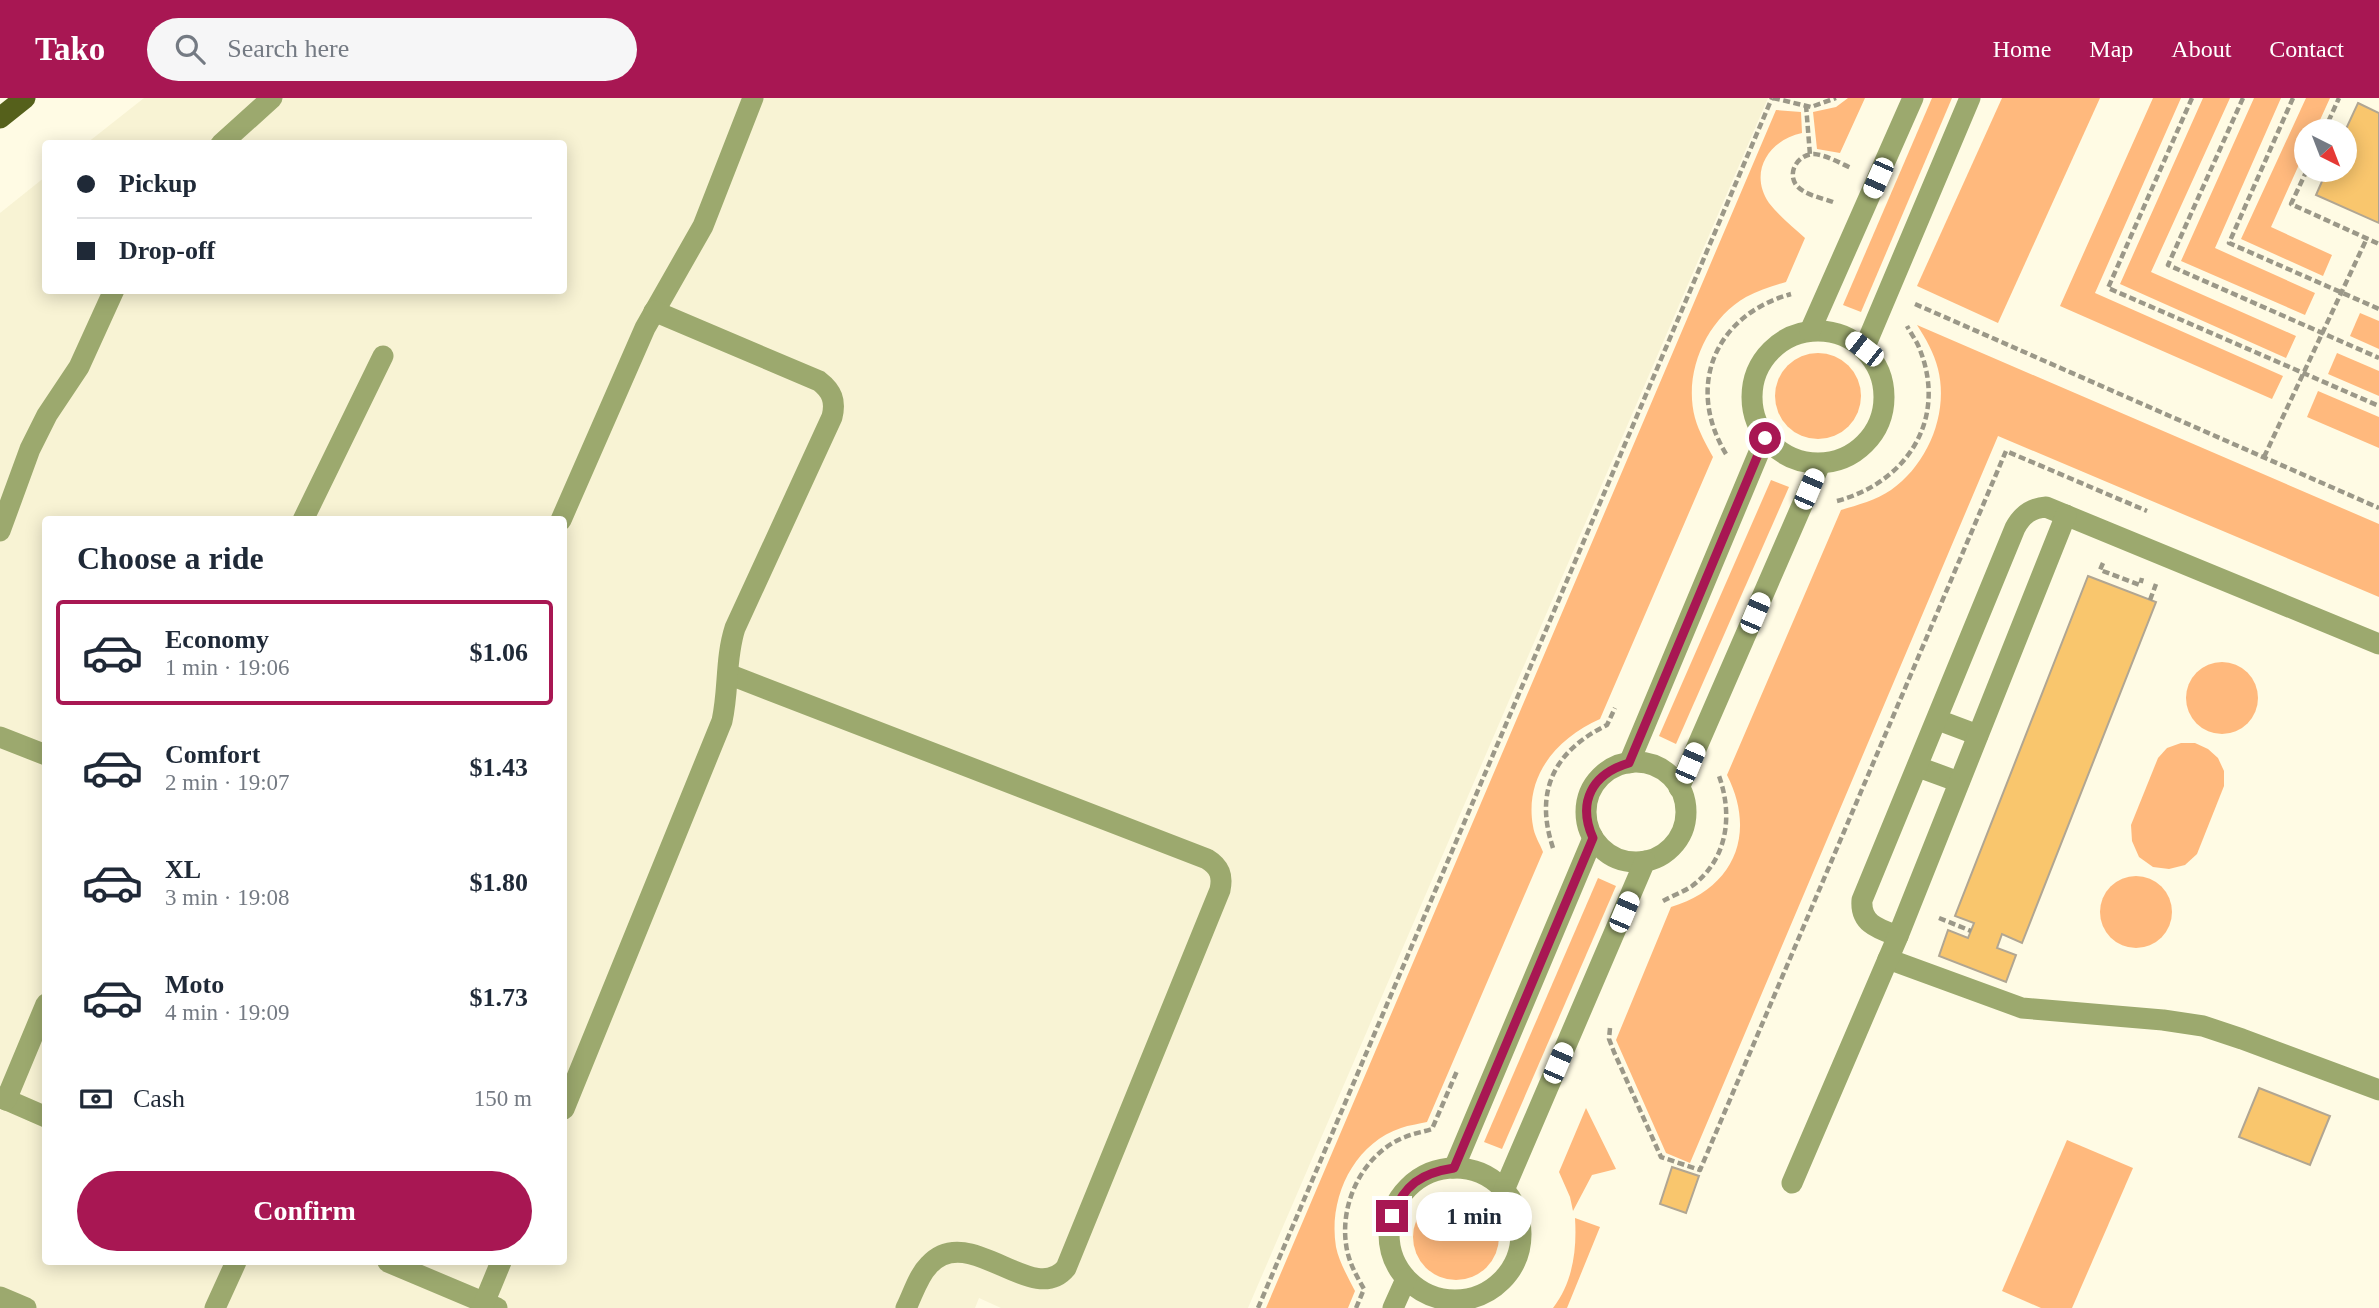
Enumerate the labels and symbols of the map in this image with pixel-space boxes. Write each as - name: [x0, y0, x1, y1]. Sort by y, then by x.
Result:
- north arrow: [2294, 119, 2357, 182]
- car: [1860, 155, 1897, 201]
- car: [1841, 328, 1888, 370]
- route start: [1749, 422, 1781, 454]
- car: [1792, 466, 1827, 512]
- car: [1738, 590, 1773, 636]
- car: [1673, 740, 1708, 786]
- car: [1607, 889, 1642, 935]
- car: [1541, 1040, 1576, 1086]
- callout: 1 min: [1416, 1192, 1532, 1240]
- route end: [1376, 1200, 1408, 1232]

